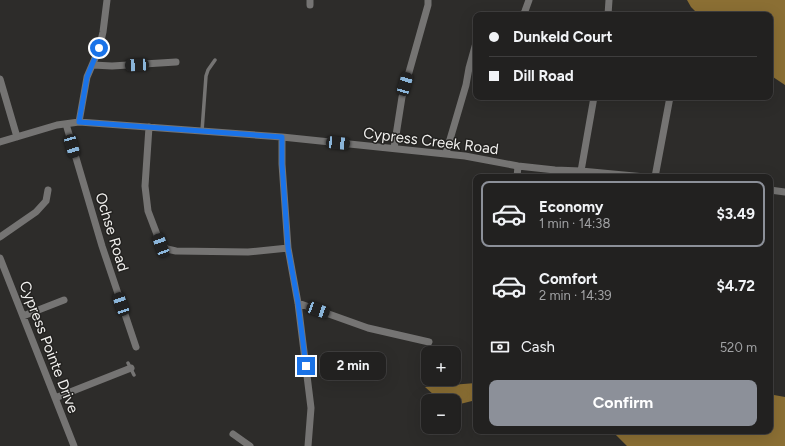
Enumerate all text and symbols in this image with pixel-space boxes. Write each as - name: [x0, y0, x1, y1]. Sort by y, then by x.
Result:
- text: Dunkeld Court: [513, 28, 613, 46]
- route start: [90, 39, 108, 57]
- car: [125, 58, 149, 72]
- text: Dill Road: [513, 67, 574, 85]
- car: [396, 71, 414, 97]
- street label: Cypress Creek Road: [362, 124, 500, 158]
- car: [63, 133, 81, 159]
- car: [325, 136, 351, 150]
- street label: Ochse Road: [91, 190, 133, 274]
- icon: car: [491, 196, 527, 232]
- text: Economy: [539, 198, 604, 216]
- text: $3.49: [716, 205, 755, 223]
- text: 1 min · 14:38: [539, 216, 610, 231]
- car: [151, 232, 171, 258]
- icon: car: [491, 268, 527, 304]
- text: Comfort: [539, 270, 598, 288]
- text: $4.72: [716, 277, 755, 295]
- street label: Cypress Pointe Drive: [16, 279, 82, 415]
- text: 2 min · 14:39: [539, 288, 612, 303]
- car: [111, 291, 131, 317]
- car: [305, 300, 331, 320]
- icon: cash: [489, 336, 511, 358]
- text: Cash: [521, 338, 555, 356]
- text: 520 m: [720, 340, 757, 355]
- map controls: [421, 346, 461, 434]
- button: +: [421, 346, 461, 386]
- callout: 2 min: [320, 352, 386, 380]
- route end: [297, 357, 315, 375]
- text: 2 min: [337, 358, 369, 373]
- button: Confirm: [489, 380, 757, 426]
- button: −: [421, 394, 461, 434]

